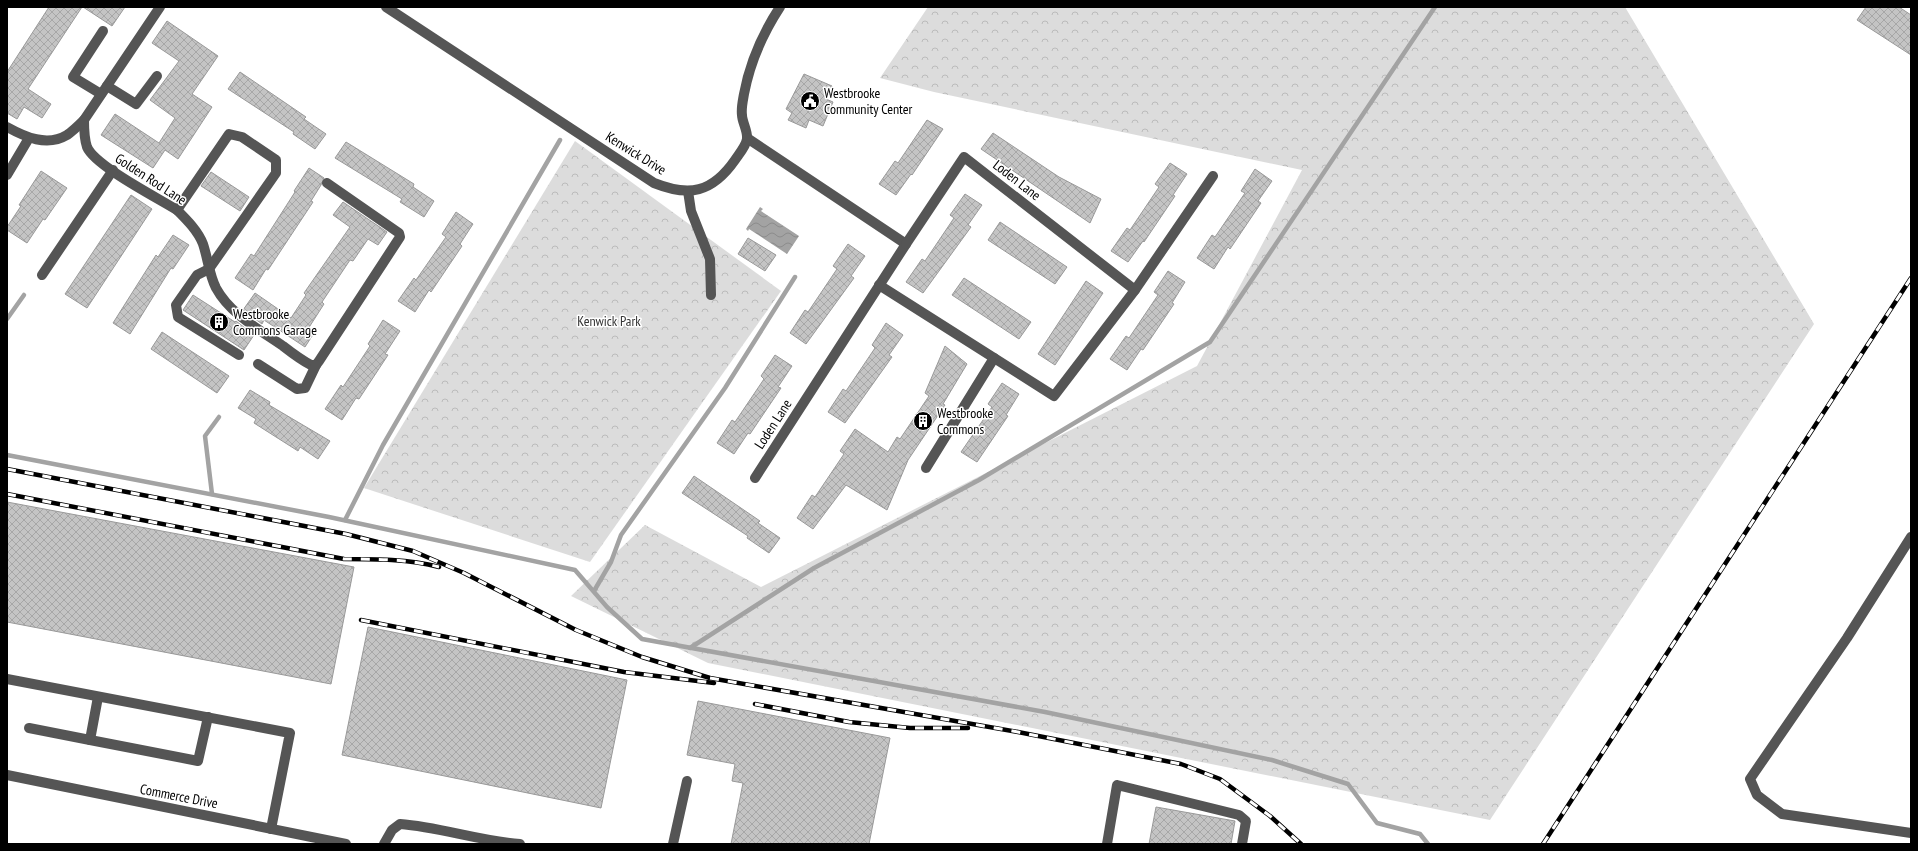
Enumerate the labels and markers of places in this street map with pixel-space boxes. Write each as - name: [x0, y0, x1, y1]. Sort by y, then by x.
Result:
- place label: Westbrooke Community Center: [824, 84, 913, 118]
- public building icon: Westbrooke Community Center: [799, 90, 821, 112]
- place label: Westbrooke Commons Garage: [233, 305, 317, 339]
- building icon: Westbrooke Commons Garage: [208, 311, 230, 333]
- place label: Westbrooke Commons: [937, 404, 994, 438]
- building icon: Westbrooke Commons: [912, 410, 934, 432]

